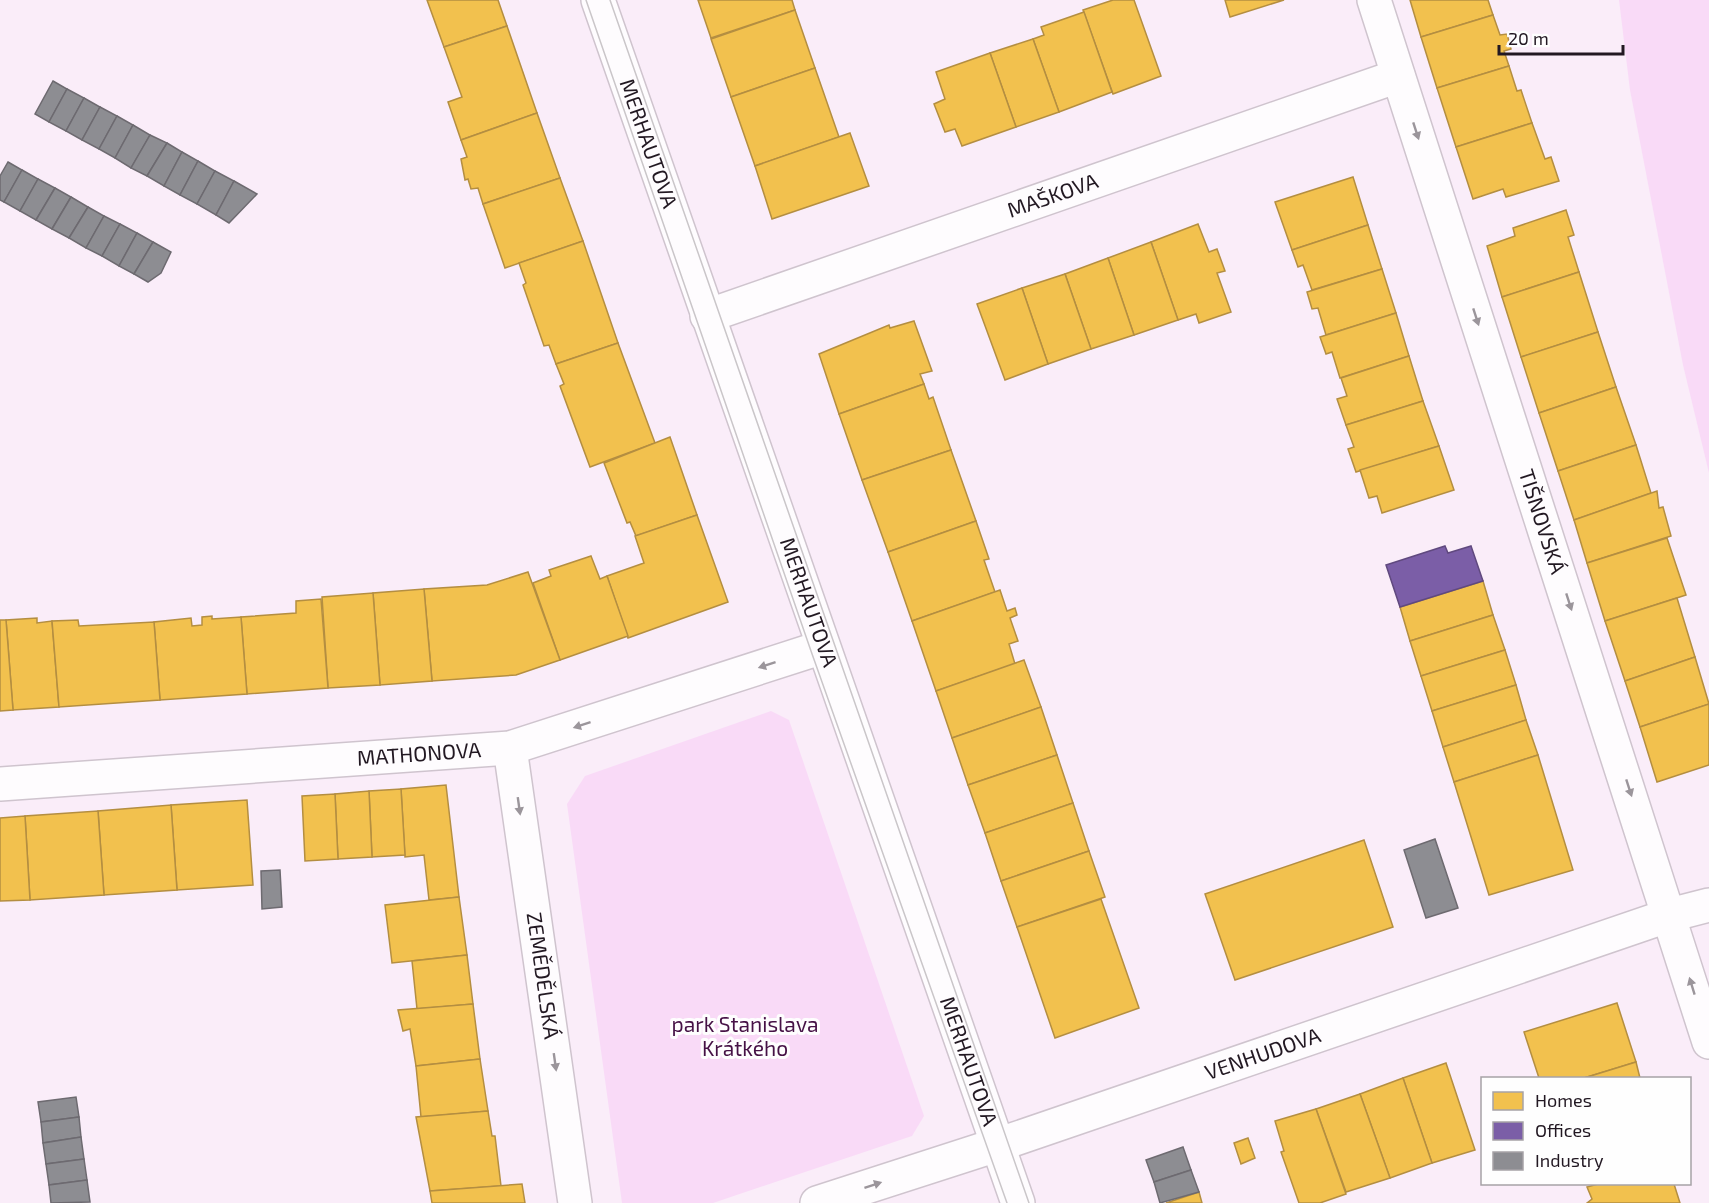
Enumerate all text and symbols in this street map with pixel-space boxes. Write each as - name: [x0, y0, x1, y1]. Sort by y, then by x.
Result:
- scale bar: [1499, 18, 1624, 56]
- text: 20 m: [1508, 27, 1549, 49]
- street label: MERHAUTOVA: [615, 75, 684, 211]
- one-way arrow: [1412, 122, 1422, 140]
- street label: MAŠKOVA: [1004, 167, 1101, 222]
- one-way arrow: [1472, 308, 1482, 326]
- street label: TIŠNOVSKÁ: [1515, 466, 1572, 577]
- street label: MERHAUTOVA: [776, 534, 844, 670]
- one-way arrow: [1564, 593, 1574, 611]
- one-way arrow: [758, 661, 776, 670]
- one-way arrow: [573, 721, 591, 730]
- street label: MATHONOVA: [356, 736, 482, 770]
- one-way arrow: [1624, 779, 1634, 797]
- one-way arrow: [515, 797, 524, 816]
- street label: ZEMĚDĚLSKÁ: [523, 911, 565, 1040]
- one-way arrow: [1687, 977, 1696, 995]
- street label: MERHAUTOVA: [936, 993, 1004, 1129]
- park label: park Stanislava Krátkého: [672, 1011, 818, 1060]
- street label: VENHUDOVA: [1201, 1021, 1323, 1084]
- one-way arrow: [551, 1052, 560, 1071]
- legend: [1481, 1077, 1691, 1185]
- text: Homes: [1535, 1089, 1592, 1111]
- text: Offices: [1535, 1119, 1591, 1141]
- text: Industry: [1535, 1149, 1604, 1171]
- one-way arrow: [864, 1180, 882, 1189]

